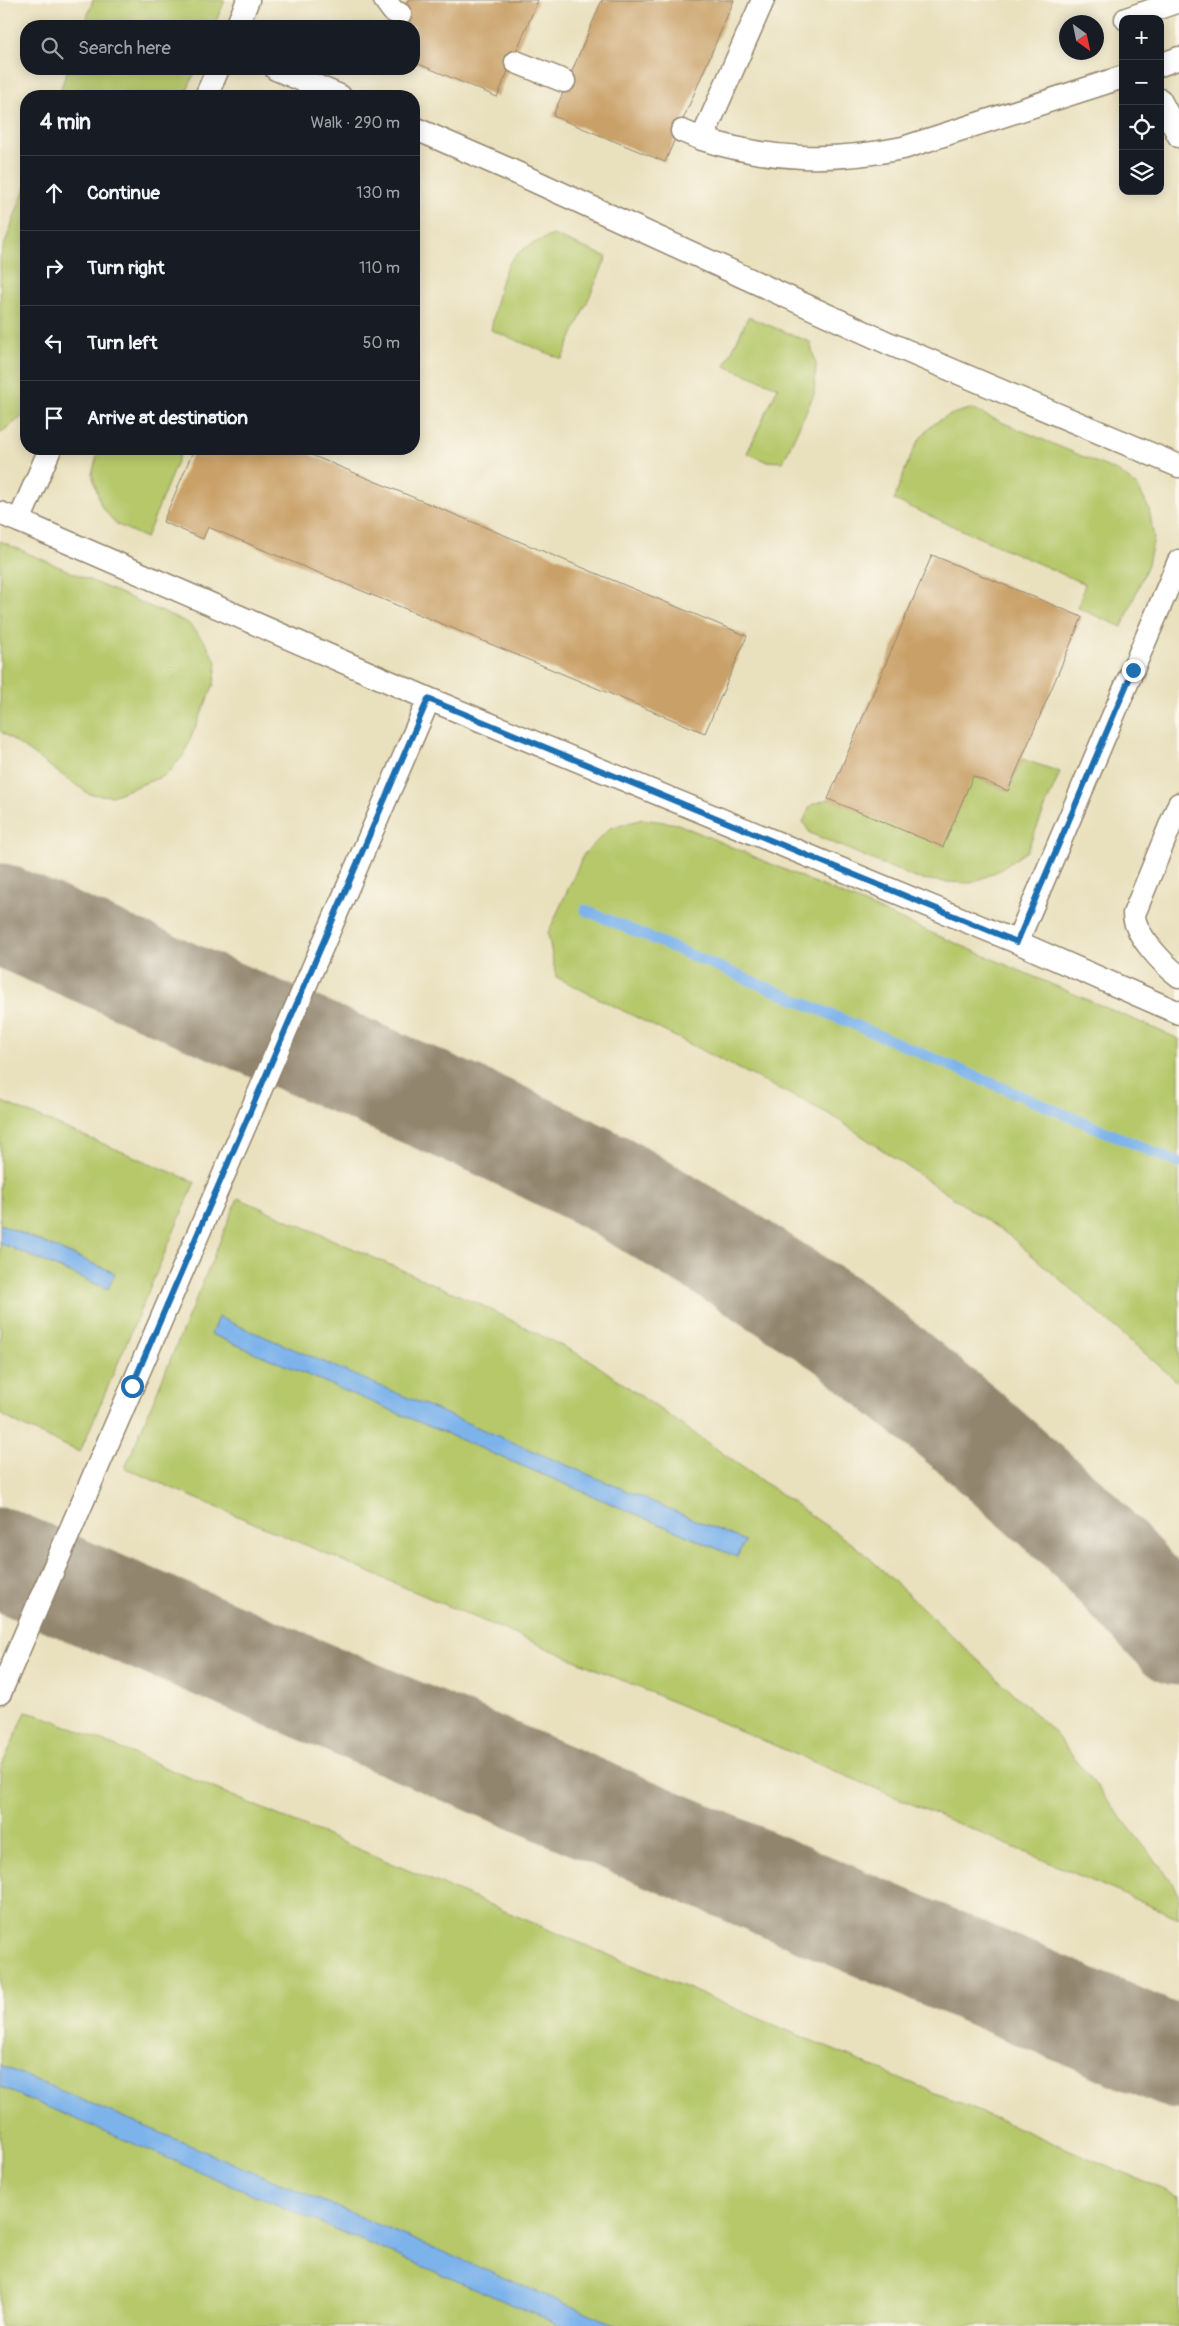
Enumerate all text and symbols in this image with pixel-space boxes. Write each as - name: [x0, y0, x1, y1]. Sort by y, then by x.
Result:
- north arrow: [1059, 15, 1104, 60]
- map controls: [1119, 15, 1164, 195]
- button: +: [1119, 15, 1164, 60]
- search box: [20, 20, 420, 75]
- icon: search: [38, 34, 66, 62]
- text: Search here: [78, 36, 171, 60]
- button: −: [1119, 60, 1164, 105]
- button: locate: [1119, 105, 1164, 150]
- text: 4 min: [40, 109, 91, 136]
- text: Walk · 290 m: [311, 113, 400, 133]
- button: layers: [1119, 150, 1164, 195]
- icon: ahead: [40, 179, 68, 207]
- text: Continue: [87, 181, 160, 205]
- text: 130 m: [356, 183, 400, 203]
- icon: right: [40, 254, 68, 282]
- text: Turn right: [87, 256, 165, 280]
- text: 110 m: [359, 258, 400, 278]
- icon: left: [40, 329, 68, 357]
- text: Turn left: [87, 331, 157, 355]
- text: 50 m: [363, 333, 400, 353]
- icon: arrive: [40, 404, 68, 432]
- text: Arrive at destination: [87, 406, 248, 430]
- route end: [1122, 659, 1145, 682]
- route start: [121, 1375, 144, 1398]

